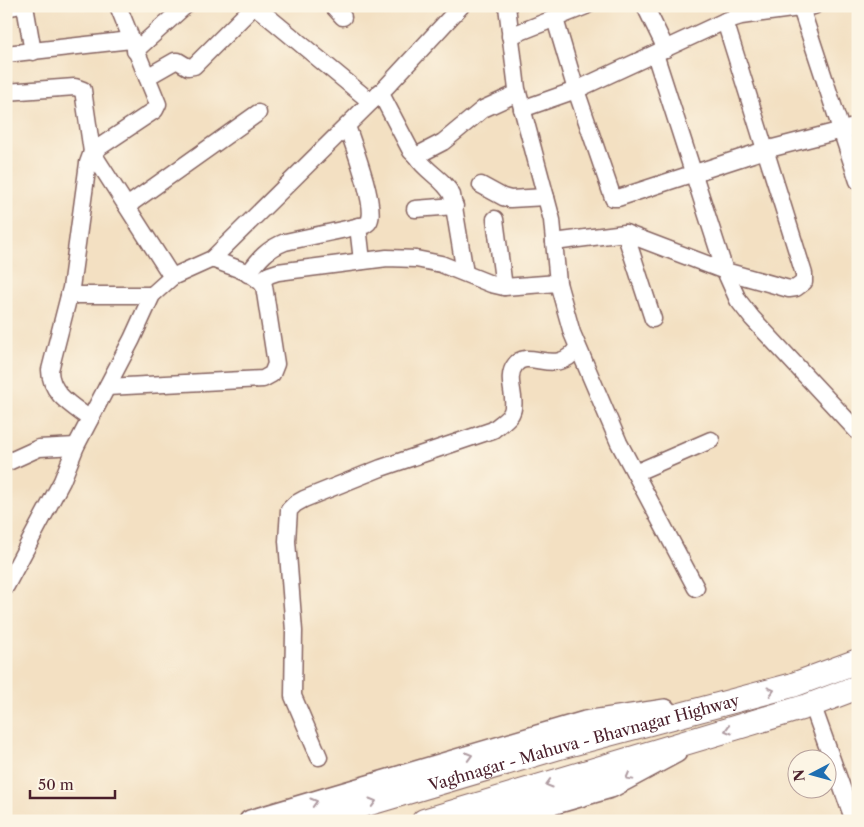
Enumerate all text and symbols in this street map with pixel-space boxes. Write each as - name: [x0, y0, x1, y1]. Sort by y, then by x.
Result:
- one-way arrow: [766, 686, 774, 696]
- street label: Vaghnagar - Mahuva - Bhavnagar Highway: [425, 689, 742, 795]
- one-way arrow: [725, 724, 733, 734]
- north arrow: [786, 750, 836, 800]
- one-way arrow: [465, 752, 473, 762]
- scale bar: [30, 767, 115, 799]
- text: N: [789, 768, 809, 782]
- one-way arrow: [626, 771, 635, 781]
- text: 50 m: [38, 775, 74, 794]
- one-way arrow: [546, 778, 554, 788]
- one-way arrow: [309, 798, 317, 808]
- one-way arrow: [368, 798, 377, 808]

